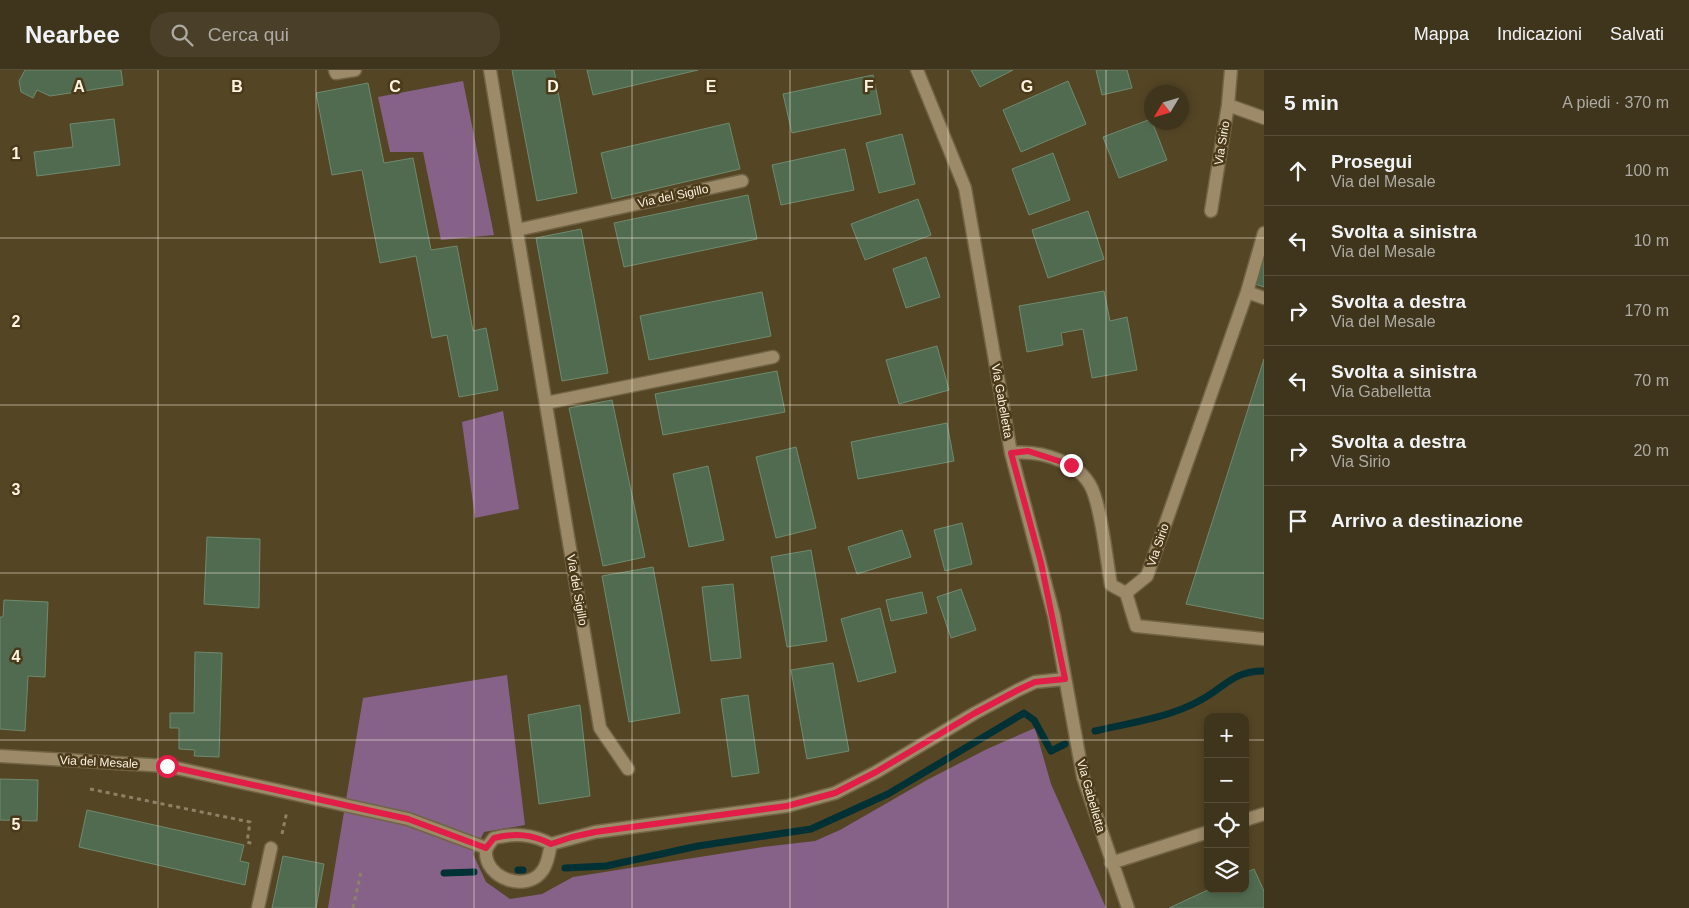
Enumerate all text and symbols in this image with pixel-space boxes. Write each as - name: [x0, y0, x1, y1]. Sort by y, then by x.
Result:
- search box: [150, 12, 500, 57]
- text: Nearbee: [25, 21, 120, 48]
- icon: search: [168, 21, 196, 49]
- text: Cerca qui: [208, 24, 289, 45]
- text: Mappa: [1414, 24, 1469, 44]
- text: Indicazioni: [1497, 24, 1582, 44]
- text: Salvati: [1610, 24, 1664, 44]
- text: A: [73, 78, 85, 95]
- text: B: [231, 78, 243, 95]
- text: C: [389, 78, 401, 95]
- text: D: [547, 78, 559, 95]
- text: E: [706, 78, 717, 95]
- text: F: [864, 78, 874, 95]
- text: G: [1021, 78, 1033, 95]
- north arrow: [1144, 85, 1189, 130]
- text: 5 min: [1284, 91, 1339, 114]
- text: A piedi · 370 m: [1562, 94, 1669, 111]
- street label: Via Sirio: [1212, 120, 1232, 166]
- text: 1: [12, 145, 21, 162]
- text: Prosegui: [1331, 151, 1412, 172]
- icon: ahead: [1284, 157, 1312, 185]
- text: 100 m: [1625, 162, 1669, 179]
- text: Via del Mesale: [1331, 173, 1436, 190]
- street label: Via del Sigillo: [636, 182, 710, 210]
- text: Svolta a sinistra: [1331, 221, 1477, 242]
- icon: left: [1284, 227, 1312, 255]
- text: 10 m: [1633, 232, 1669, 249]
- text: Via del Mesale: [1331, 243, 1436, 260]
- text: Svolta a destra: [1331, 291, 1466, 312]
- icon: right: [1284, 297, 1312, 325]
- text: 170 m: [1625, 302, 1669, 319]
- text: 2: [12, 313, 21, 330]
- text: Via del Mesale: [1331, 313, 1436, 330]
- text: Svolta a sinistra: [1331, 361, 1477, 382]
- street label: Via Gabelletta: [989, 363, 1015, 440]
- icon: left: [1284, 367, 1312, 395]
- text: 70 m: [1633, 372, 1669, 389]
- text: Via Gabelletta: [1331, 383, 1431, 400]
- text: Svolta a destra: [1331, 431, 1466, 452]
- icon: right: [1284, 437, 1312, 465]
- text: 20 m: [1633, 442, 1669, 459]
- text: Via Sirio: [1331, 453, 1390, 470]
- route end: [1060, 454, 1083, 477]
- text: 3: [12, 481, 21, 498]
- icon: arrive: [1284, 507, 1312, 535]
- text: Arrivo a destinazione: [1331, 510, 1523, 531]
- street label: Via Sirio: [1144, 521, 1172, 568]
- street label: Via del Sigillo: [564, 553, 590, 627]
- text: 4: [12, 648, 21, 665]
- map controls: [1204, 713, 1249, 893]
- button: +: [1204, 713, 1249, 758]
- street label: Via del Mesale: [59, 753, 139, 771]
- route start: [156, 755, 179, 778]
- street label: Via Gabelletta: [1074, 758, 1108, 834]
- button: −: [1204, 758, 1249, 803]
- button: locate: [1204, 803, 1249, 848]
- text: 5: [12, 816, 21, 833]
- button: layers: [1204, 848, 1249, 893]

